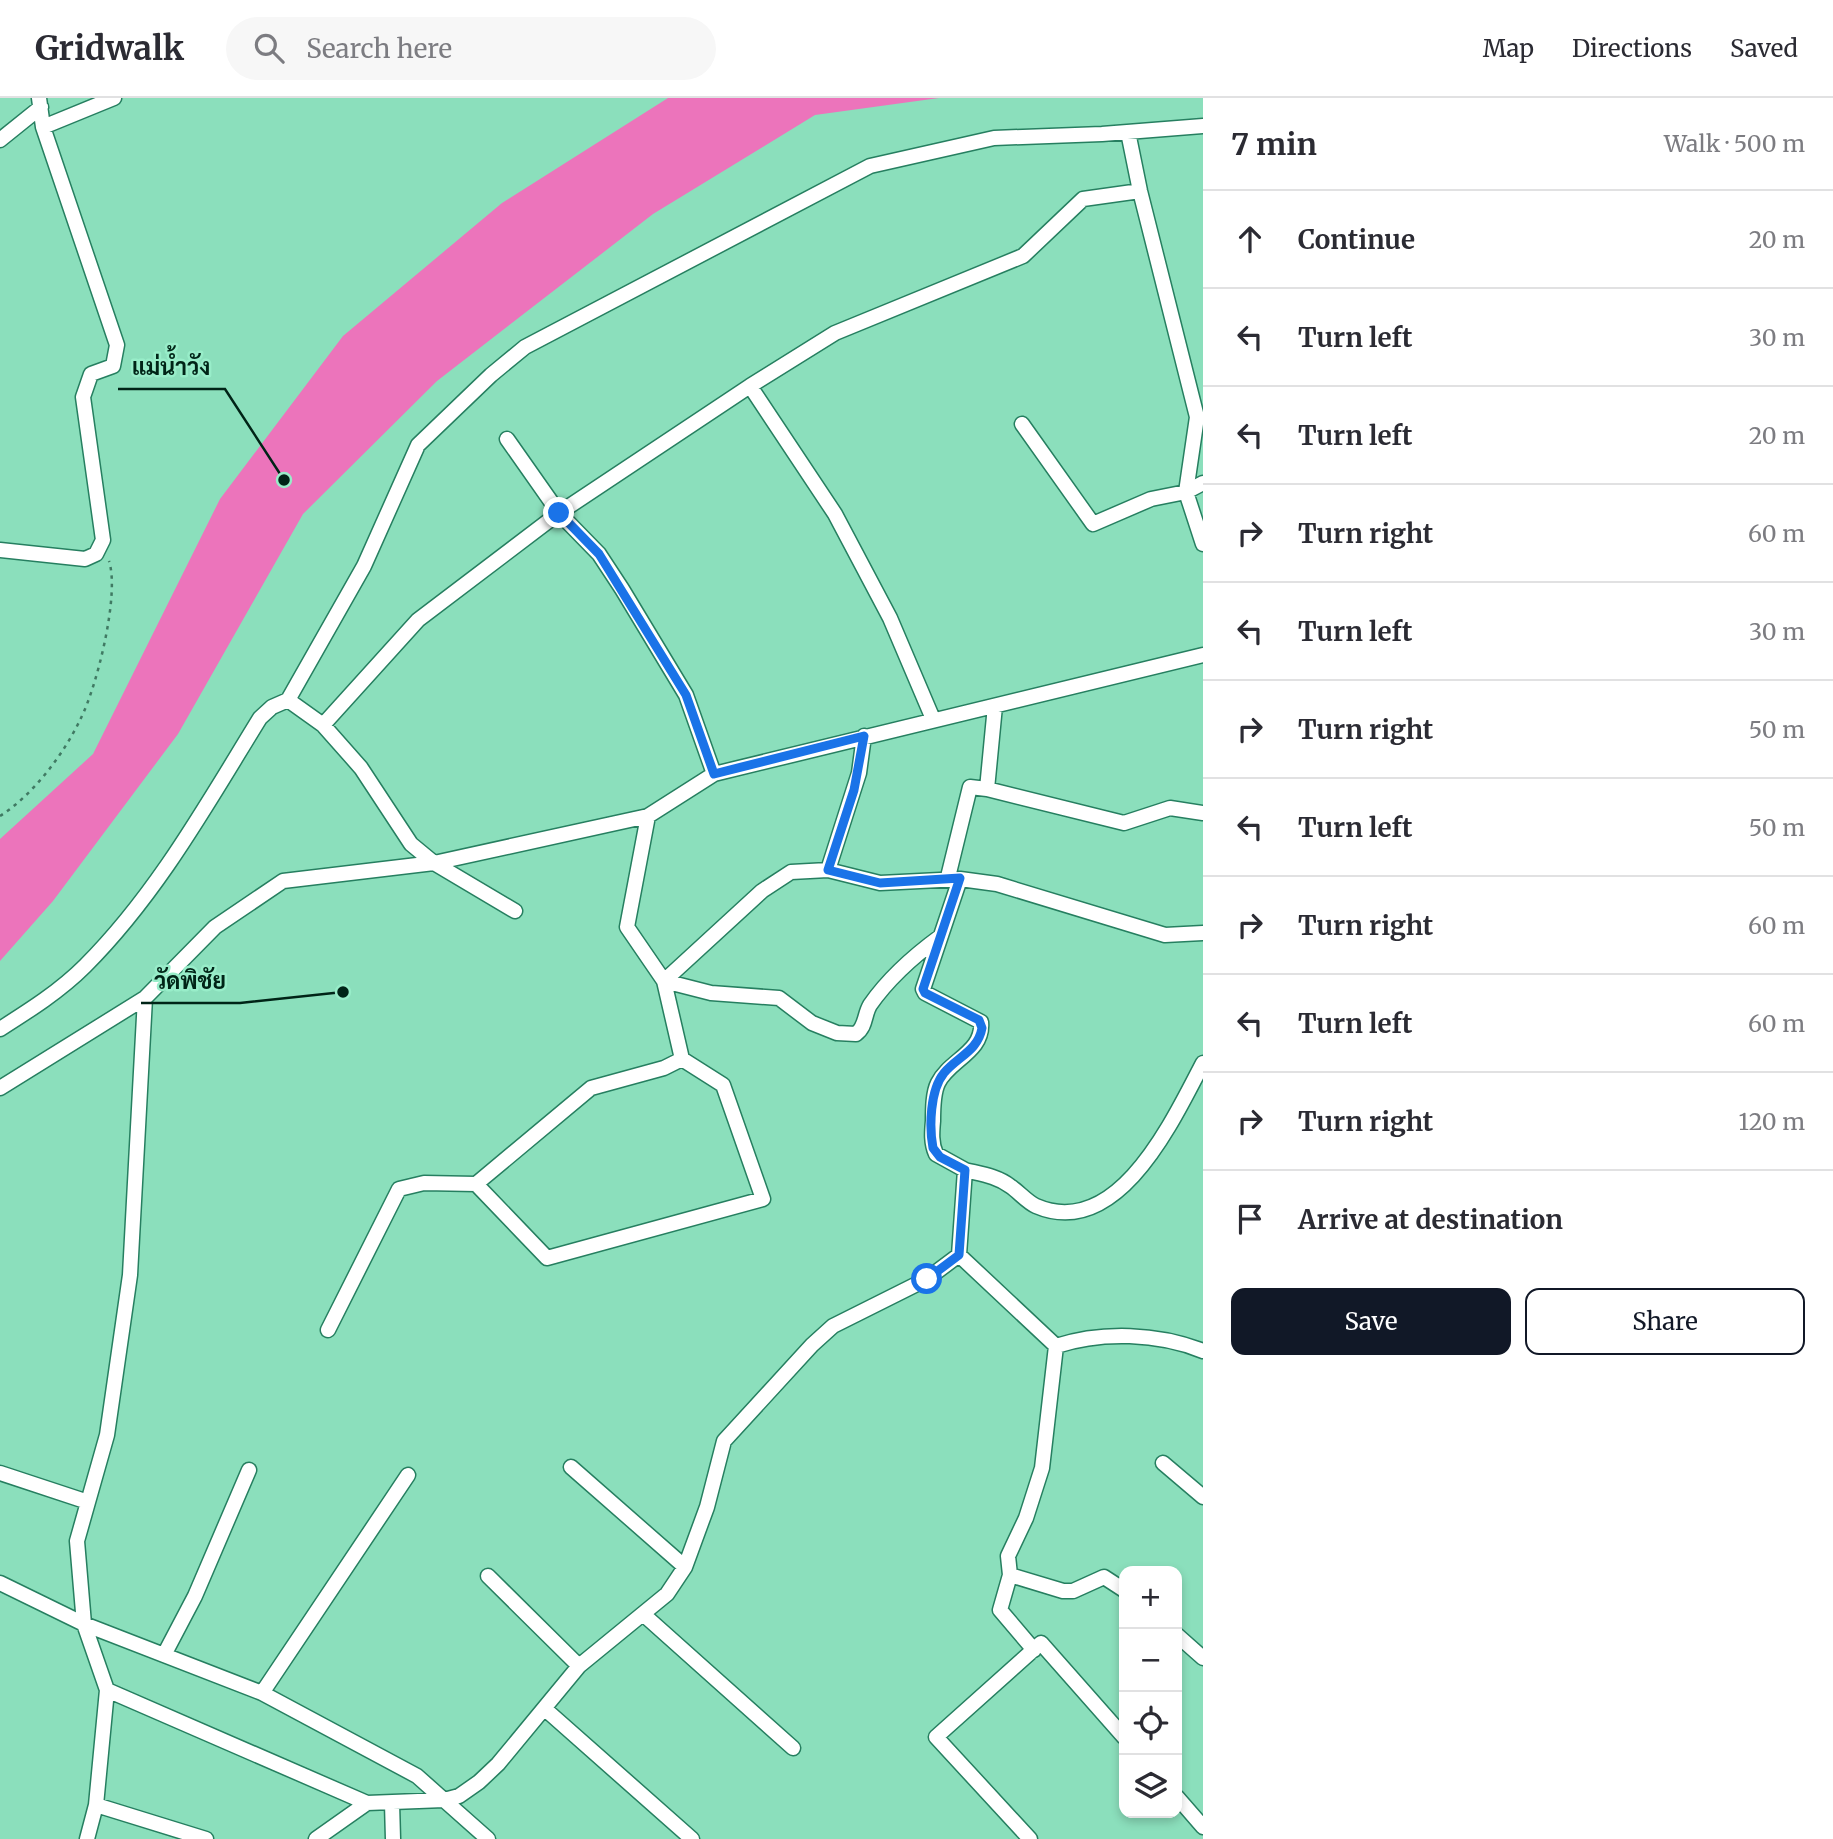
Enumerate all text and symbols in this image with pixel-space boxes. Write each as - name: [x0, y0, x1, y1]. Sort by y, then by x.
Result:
- search box: [226, 17, 716, 80]
- text: Gridwalk: [35, 28, 184, 69]
- icon: search: [250, 29, 288, 67]
- text: Search here: [306, 32, 452, 65]
- text: Map: [1483, 33, 1534, 64]
- text: Directions: [1572, 33, 1692, 64]
- text: Saved: [1730, 33, 1798, 64]
- text: 7 min: [1231, 125, 1317, 163]
- text: Walk · 500 m: [1664, 129, 1805, 158]
- icon: ahead: [1231, 220, 1269, 258]
- text: Continue: [1298, 223, 1415, 256]
- text: 20 m: [1749, 225, 1805, 254]
- icon: left: [1231, 318, 1269, 356]
- text: Turn left: [1298, 321, 1412, 354]
- text: 30 m: [1749, 323, 1805, 352]
- callout: แม่น้ำวัง: [118, 345, 225, 389]
- text: แม่น้ำวัง: [132, 345, 210, 381]
- icon: left: [1231, 416, 1269, 454]
- text: Turn left: [1298, 419, 1412, 452]
- text: 20 m: [1749, 421, 1805, 450]
- route end: [543, 497, 574, 528]
- icon: right: [1231, 514, 1269, 552]
- text: Turn right: [1298, 517, 1433, 550]
- text: 60 m: [1748, 519, 1805, 548]
- icon: left: [1231, 612, 1269, 650]
- text: Turn left: [1298, 615, 1412, 648]
- text: 30 m: [1749, 617, 1805, 646]
- icon: right: [1231, 710, 1269, 748]
- text: Turn right: [1298, 713, 1433, 746]
- text: 50 m: [1749, 715, 1805, 744]
- icon: left: [1231, 808, 1269, 846]
- text: Turn left: [1298, 811, 1412, 844]
- text: 50 m: [1749, 813, 1805, 842]
- icon: right: [1231, 906, 1269, 944]
- text: Turn right: [1298, 909, 1433, 942]
- text: 60 m: [1748, 911, 1805, 940]
- callout: วัดพิชัย: [141, 959, 240, 1003]
- text: วัดพิชัย: [154, 966, 226, 995]
- icon: left: [1231, 1004, 1269, 1042]
- text: Turn left: [1298, 1007, 1412, 1040]
- text: 60 m: [1748, 1009, 1805, 1038]
- icon: right: [1231, 1102, 1269, 1140]
- text: Turn right: [1298, 1105, 1433, 1138]
- text: 120 m: [1739, 1107, 1805, 1136]
- icon: arrive: [1231, 1200, 1269, 1238]
- text: Arrive at destination: [1298, 1203, 1563, 1236]
- route start: [911, 1263, 942, 1294]
- button: Save: [1231, 1288, 1511, 1355]
- button: Share: [1525, 1288, 1805, 1355]
- map controls: [1119, 1566, 1182, 1818]
- button: +: [1119, 1566, 1182, 1629]
- button: −: [1119, 1629, 1182, 1692]
- button: locate: [1119, 1692, 1182, 1755]
- button: layers: [1119, 1755, 1182, 1818]

